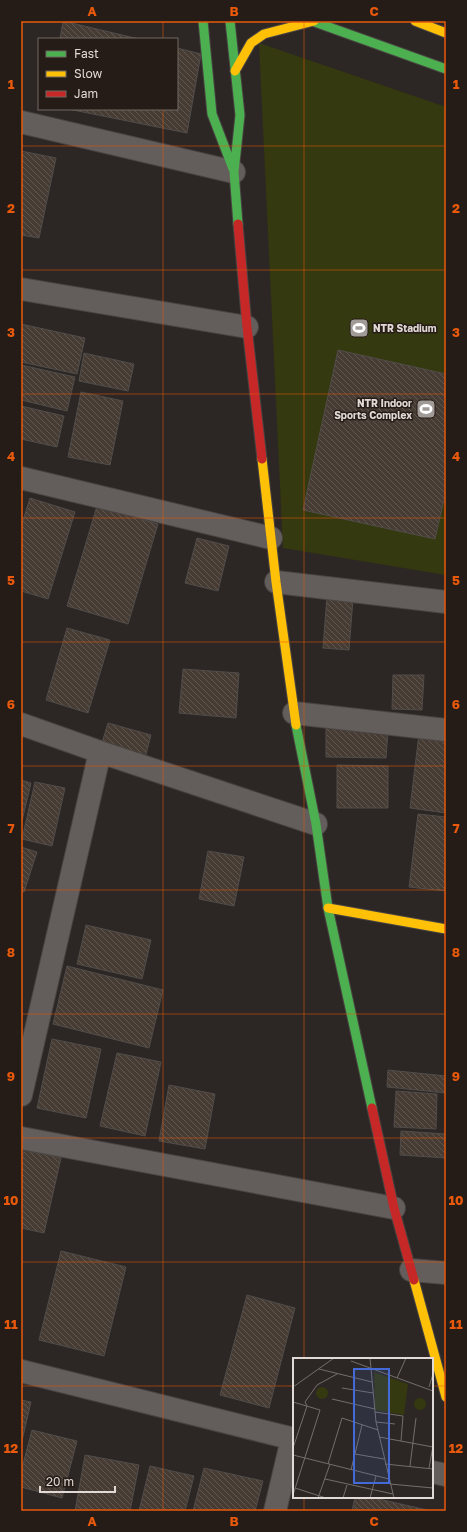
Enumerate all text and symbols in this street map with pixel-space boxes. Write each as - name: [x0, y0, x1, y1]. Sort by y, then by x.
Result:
- text: A: [87, 3, 97, 19]
- text: B: [229, 3, 239, 19]
- text: C: [369, 3, 379, 19]
- legend: [38, 38, 178, 110]
- text: Fast: [74, 46, 99, 61]
- text: Slow: [74, 66, 102, 81]
- text: 1: [8, 76, 15, 92]
- text: 1: [453, 76, 460, 92]
- text: Jam: [74, 86, 98, 101]
- text: 2: [7, 200, 15, 216]
- text: 2: [452, 200, 460, 216]
- sports icon: NTR Stadium: [348, 317, 370, 339]
- place label: NTR Stadium: [373, 322, 437, 334]
- text: 3: [7, 324, 15, 340]
- text: 3: [452, 324, 460, 340]
- place label: NTR Indoor Sports Complex: [334, 397, 412, 421]
- sports icon: NTR Indoor Sports Complex: [415, 398, 437, 420]
- text: 4: [7, 448, 15, 464]
- text: 4: [452, 448, 460, 464]
- text: 5: [7, 572, 15, 588]
- text: 5: [452, 572, 460, 588]
- text: 6: [7, 696, 15, 712]
- text: 6: [452, 696, 460, 712]
- text: 7: [7, 820, 15, 836]
- text: 7: [452, 820, 460, 836]
- text: 8: [7, 944, 15, 960]
- text: 8: [452, 944, 460, 960]
- text: 9: [7, 1068, 15, 1084]
- text: 9: [452, 1068, 460, 1084]
- text: 10: [3, 1192, 19, 1208]
- text: 10: [448, 1192, 464, 1208]
- text: 11: [4, 1316, 18, 1332]
- text: 11: [449, 1316, 463, 1332]
- inset map: [293, 1358, 433, 1498]
- text: 12: [4, 1440, 18, 1456]
- text: 12: [449, 1440, 463, 1456]
- scale bar: [40, 1468, 115, 1494]
- text: 20 m: [46, 1474, 74, 1489]
- text: A: [87, 1513, 97, 1529]
- text: B: [229, 1513, 239, 1529]
- text: C: [369, 1513, 379, 1529]

